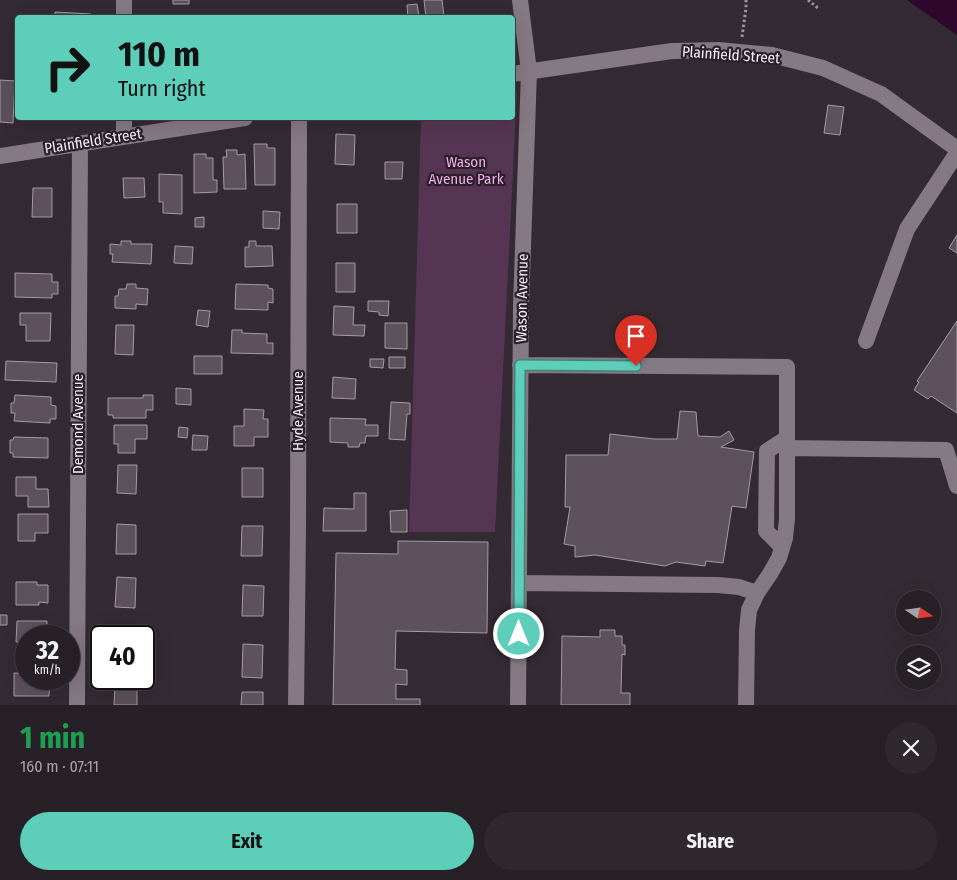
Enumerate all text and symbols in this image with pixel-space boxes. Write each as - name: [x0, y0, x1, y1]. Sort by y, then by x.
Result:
- text: 110 m: [118, 33, 200, 75]
- icon: right: [35, 35, 100, 100]
- street label: Plainfield Street: [681, 43, 781, 67]
- text: Turn right: [118, 75, 206, 102]
- street label: Plainfield Street: [43, 124, 143, 158]
- park label: Wason Avenue Park: [428, 153, 504, 188]
- street label: Wason Avenue: [512, 253, 532, 343]
- pin: [615, 315, 657, 366]
- icon: arrive: [622, 322, 650, 350]
- street label: Hyde Avenue: [289, 371, 307, 451]
- street label: Demond Avenue: [69, 374, 87, 474]
- north arrow: [896, 590, 941, 635]
- map controls: [896, 590, 941, 690]
- position arrow: [492, 607, 544, 659]
- speed limit sign: 40: [90, 625, 155, 690]
- text: 32: [36, 636, 59, 666]
- button: layers: [896, 645, 941, 690]
- text: km/h: [34, 663, 61, 677]
- text: 1 min: [20, 720, 85, 756]
- button: close: [885, 722, 937, 774]
- text: 160 m · 07:11: [20, 757, 99, 776]
- button: Exit: [20, 812, 474, 870]
- button: Share: [484, 812, 937, 870]

